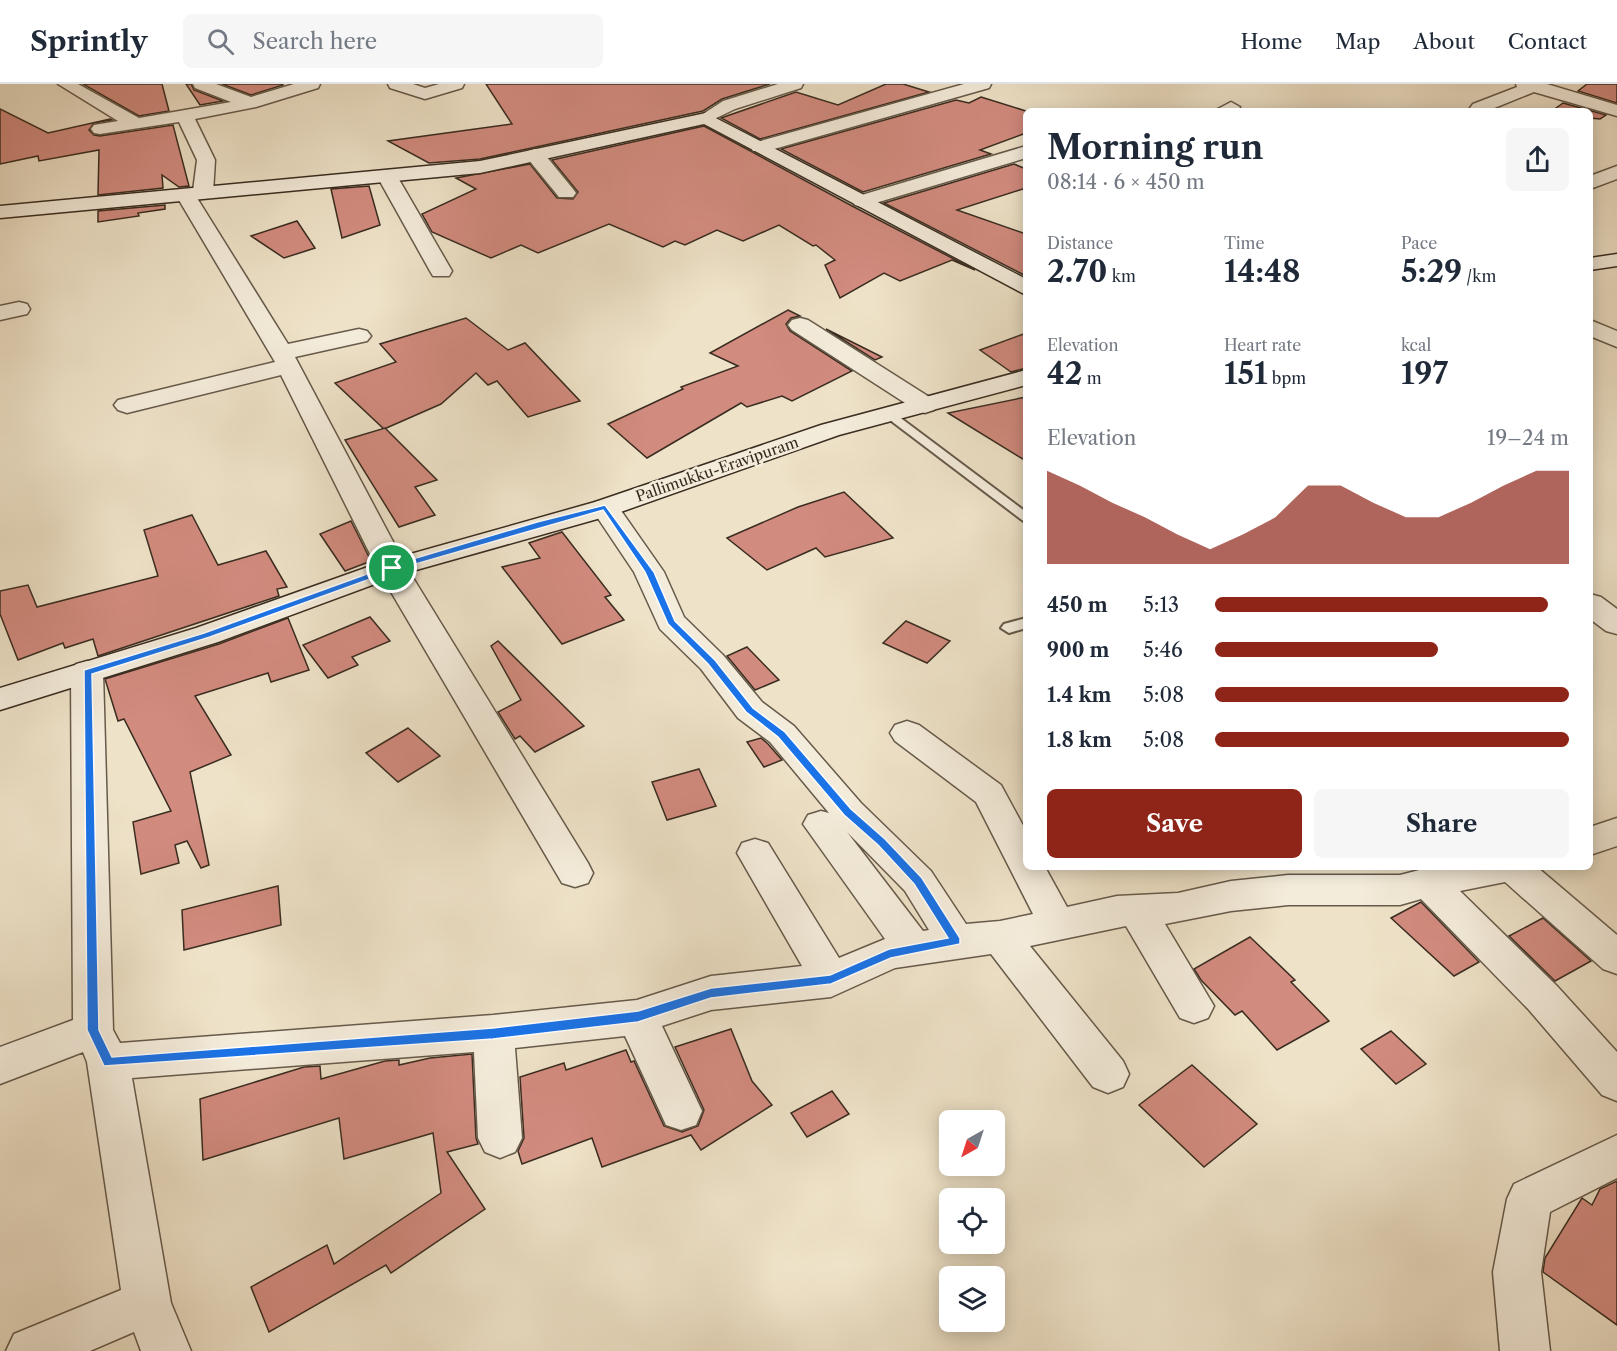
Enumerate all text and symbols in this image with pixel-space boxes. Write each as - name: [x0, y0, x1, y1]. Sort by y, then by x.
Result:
- search box: [183, 14, 603, 68]
- text: Sprintly: [30, 24, 147, 58]
- icon: search: [204, 25, 237, 58]
- text: Search here: [252, 28, 377, 55]
- text: Home: [1241, 29, 1302, 54]
- text: Map: [1335, 29, 1380, 54]
- text: About: [1413, 29, 1475, 54]
- text: Contact: [1508, 29, 1587, 54]
- text: Morning run: [1047, 127, 1263, 168]
- button: share: [1506, 128, 1569, 191]
- text: 08:14 · 6 × 450 m: [1047, 170, 1205, 194]
- text: Distance: [1047, 233, 1113, 253]
- text: Time: [1224, 233, 1264, 253]
- text: Pace: [1401, 233, 1437, 253]
- text: 2.70: [1047, 253, 1107, 290]
- text: 14:48: [1224, 253, 1300, 290]
- text: 5:29: [1401, 253, 1462, 290]
- text: km: [1107, 266, 1136, 286]
- text: /km: [1462, 266, 1496, 286]
- text: Elevation: [1047, 335, 1118, 355]
- text: Heart rate: [1224, 335, 1301, 355]
- text: kcal: [1401, 335, 1431, 355]
- text: 42: [1047, 355, 1083, 392]
- text: 151: [1224, 355, 1268, 392]
- text: 197: [1401, 355, 1448, 392]
- text: m: [1083, 368, 1102, 388]
- text: bpm: [1268, 368, 1306, 388]
- text: Elevation: [1047, 426, 1136, 450]
- text: 19–24 m: [1487, 426, 1569, 450]
- street label: Pallimukku-Eravipuram: [633, 432, 801, 506]
- pin: [366, 542, 417, 593]
- icon: arrive: [375, 551, 408, 584]
- text: 450 m: [1047, 593, 1108, 617]
- text: 5:13: [1143, 593, 1179, 617]
- text: 900 m: [1047, 638, 1109, 662]
- text: 5:46: [1143, 638, 1183, 662]
- text: 1.4 km: [1047, 683, 1112, 707]
- text: 5:08: [1143, 683, 1184, 707]
- text: 1.8 km: [1047, 728, 1112, 752]
- text: 5:08: [1143, 728, 1184, 752]
- button: Save: [1047, 789, 1302, 858]
- button: Share: [1314, 789, 1569, 858]
- north arrow: [939, 1110, 1005, 1176]
- map controls: [939, 1110, 1005, 1332]
- button: locate: [939, 1188, 1005, 1254]
- button: layers: [939, 1266, 1005, 1332]

